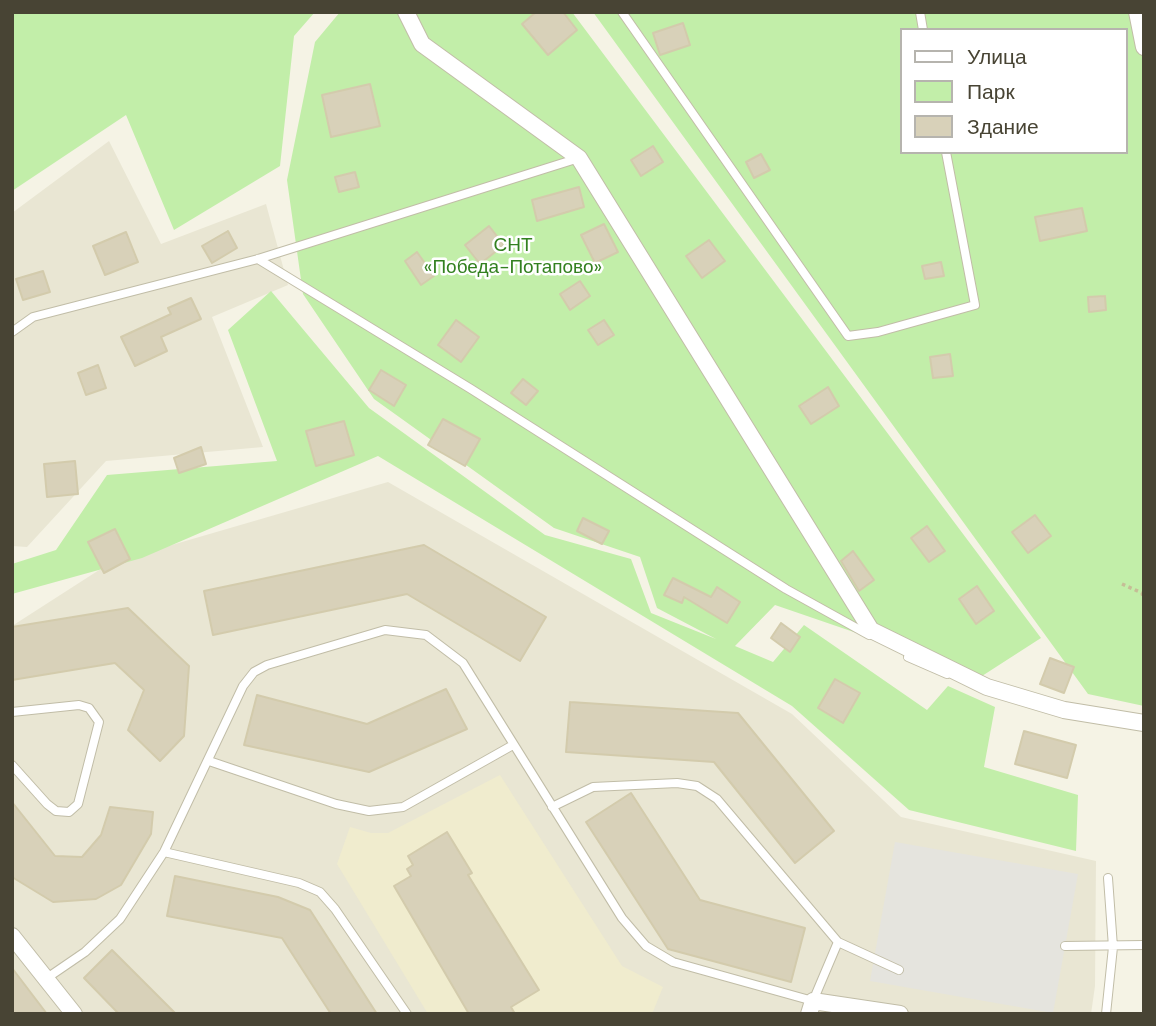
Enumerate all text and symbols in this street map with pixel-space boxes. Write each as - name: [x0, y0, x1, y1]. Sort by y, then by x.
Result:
- legend: [900, 28, 1128, 154]
- text: Улица: [967, 43, 1027, 71]
- text: Парк: [967, 78, 1015, 106]
- text: Здание: [967, 113, 1039, 141]
- park label: СНТ «Победа-Потапово»: [424, 235, 602, 279]

